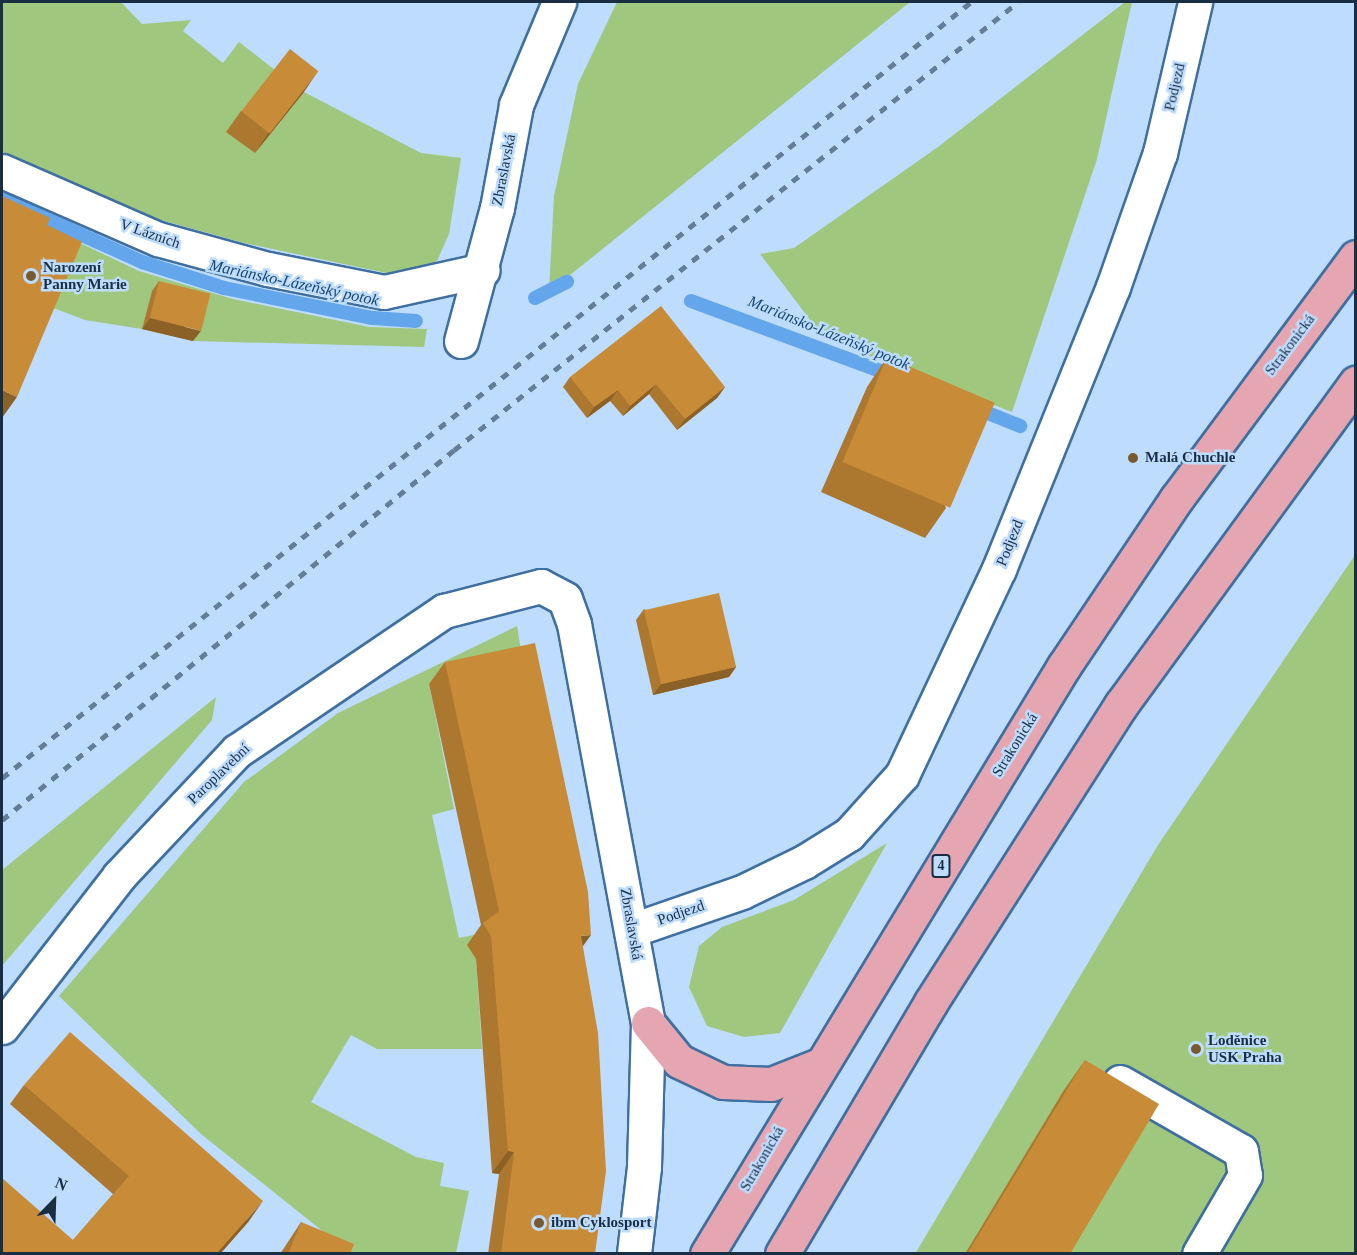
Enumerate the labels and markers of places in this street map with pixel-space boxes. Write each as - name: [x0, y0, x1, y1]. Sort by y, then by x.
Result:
- place label: Narození Panny Marie: [43, 258, 127, 293]
- marker: Narození Panny Marie: [24, 269, 38, 283]
- place label: Malá Chuchle: [1145, 449, 1235, 467]
- marker: Malá Chuchle: [1126, 451, 1140, 465]
- place label: Loděnice USK Praha: [1208, 1031, 1282, 1066]
- marker: Loděnice USK Praha: [1189, 1042, 1203, 1056]
- place label: ibm Cyklosport: [551, 1214, 651, 1232]
- marker: ibm Cyklosport: [532, 1216, 546, 1230]

